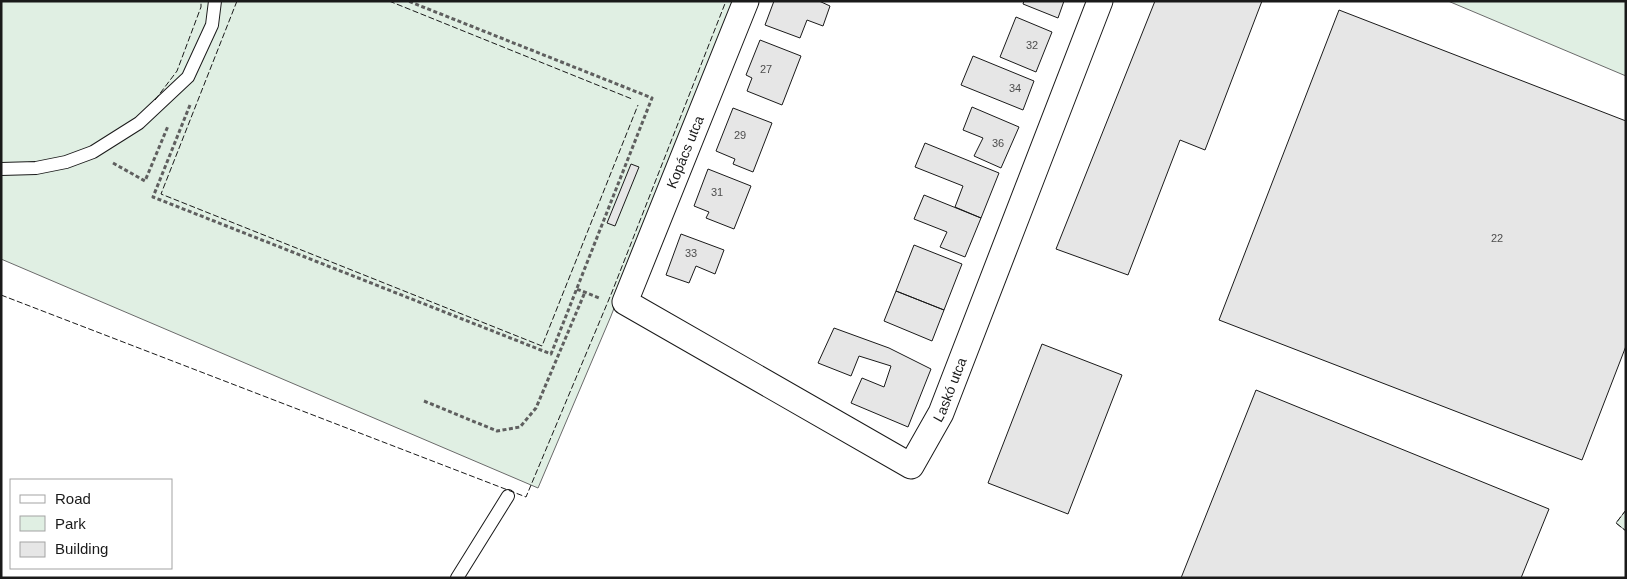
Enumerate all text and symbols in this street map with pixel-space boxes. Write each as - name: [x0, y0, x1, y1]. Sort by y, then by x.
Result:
- house number: 32: [1026, 39, 1038, 51]
- house number: 27: [760, 63, 772, 75]
- house number: 34: [1009, 82, 1021, 94]
- street label: Kopács utca: [663, 113, 707, 191]
- house number: 29: [734, 129, 746, 141]
- house number: 36: [992, 137, 1004, 149]
- house number: 31: [711, 186, 723, 198]
- house number: 22: [1491, 232, 1503, 244]
- house number: 33: [685, 247, 697, 259]
- street label: Laskó utca: [930, 355, 970, 425]
- legend: [10, 479, 172, 569]
- text: Road: [55, 490, 91, 507]
- text: Park: [55, 515, 86, 532]
- text: Building: [55, 540, 108, 557]

